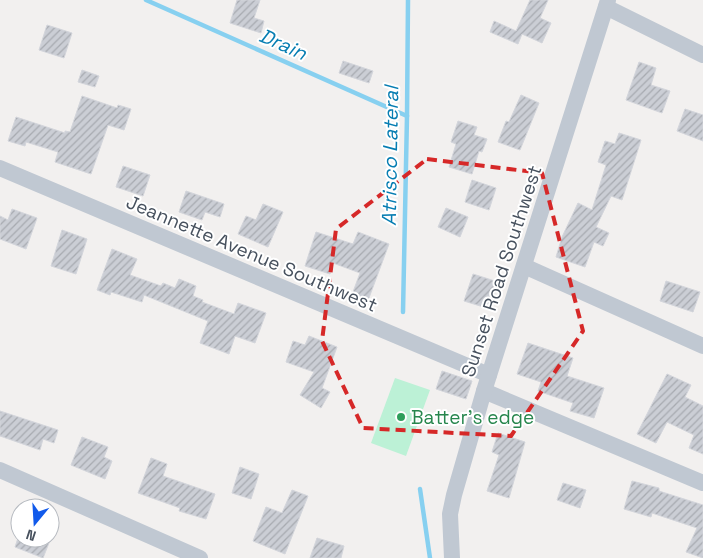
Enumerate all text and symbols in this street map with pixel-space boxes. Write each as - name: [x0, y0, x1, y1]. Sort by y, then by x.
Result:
- water label: Drain: [255, 22, 311, 66]
- water label: Atrisco Lateral: [376, 84, 404, 226]
- street label: Sunset Road Southwest: [455, 162, 548, 380]
- street label: Jeannette Avenue Southwest: [122, 189, 381, 318]
- place label: Batter's edge: [411, 405, 534, 430]
- marker: Batter's edge: [395, 411, 407, 423]
- north arrow: [10, 498, 60, 548]
- text: N: [24, 525, 38, 545]

